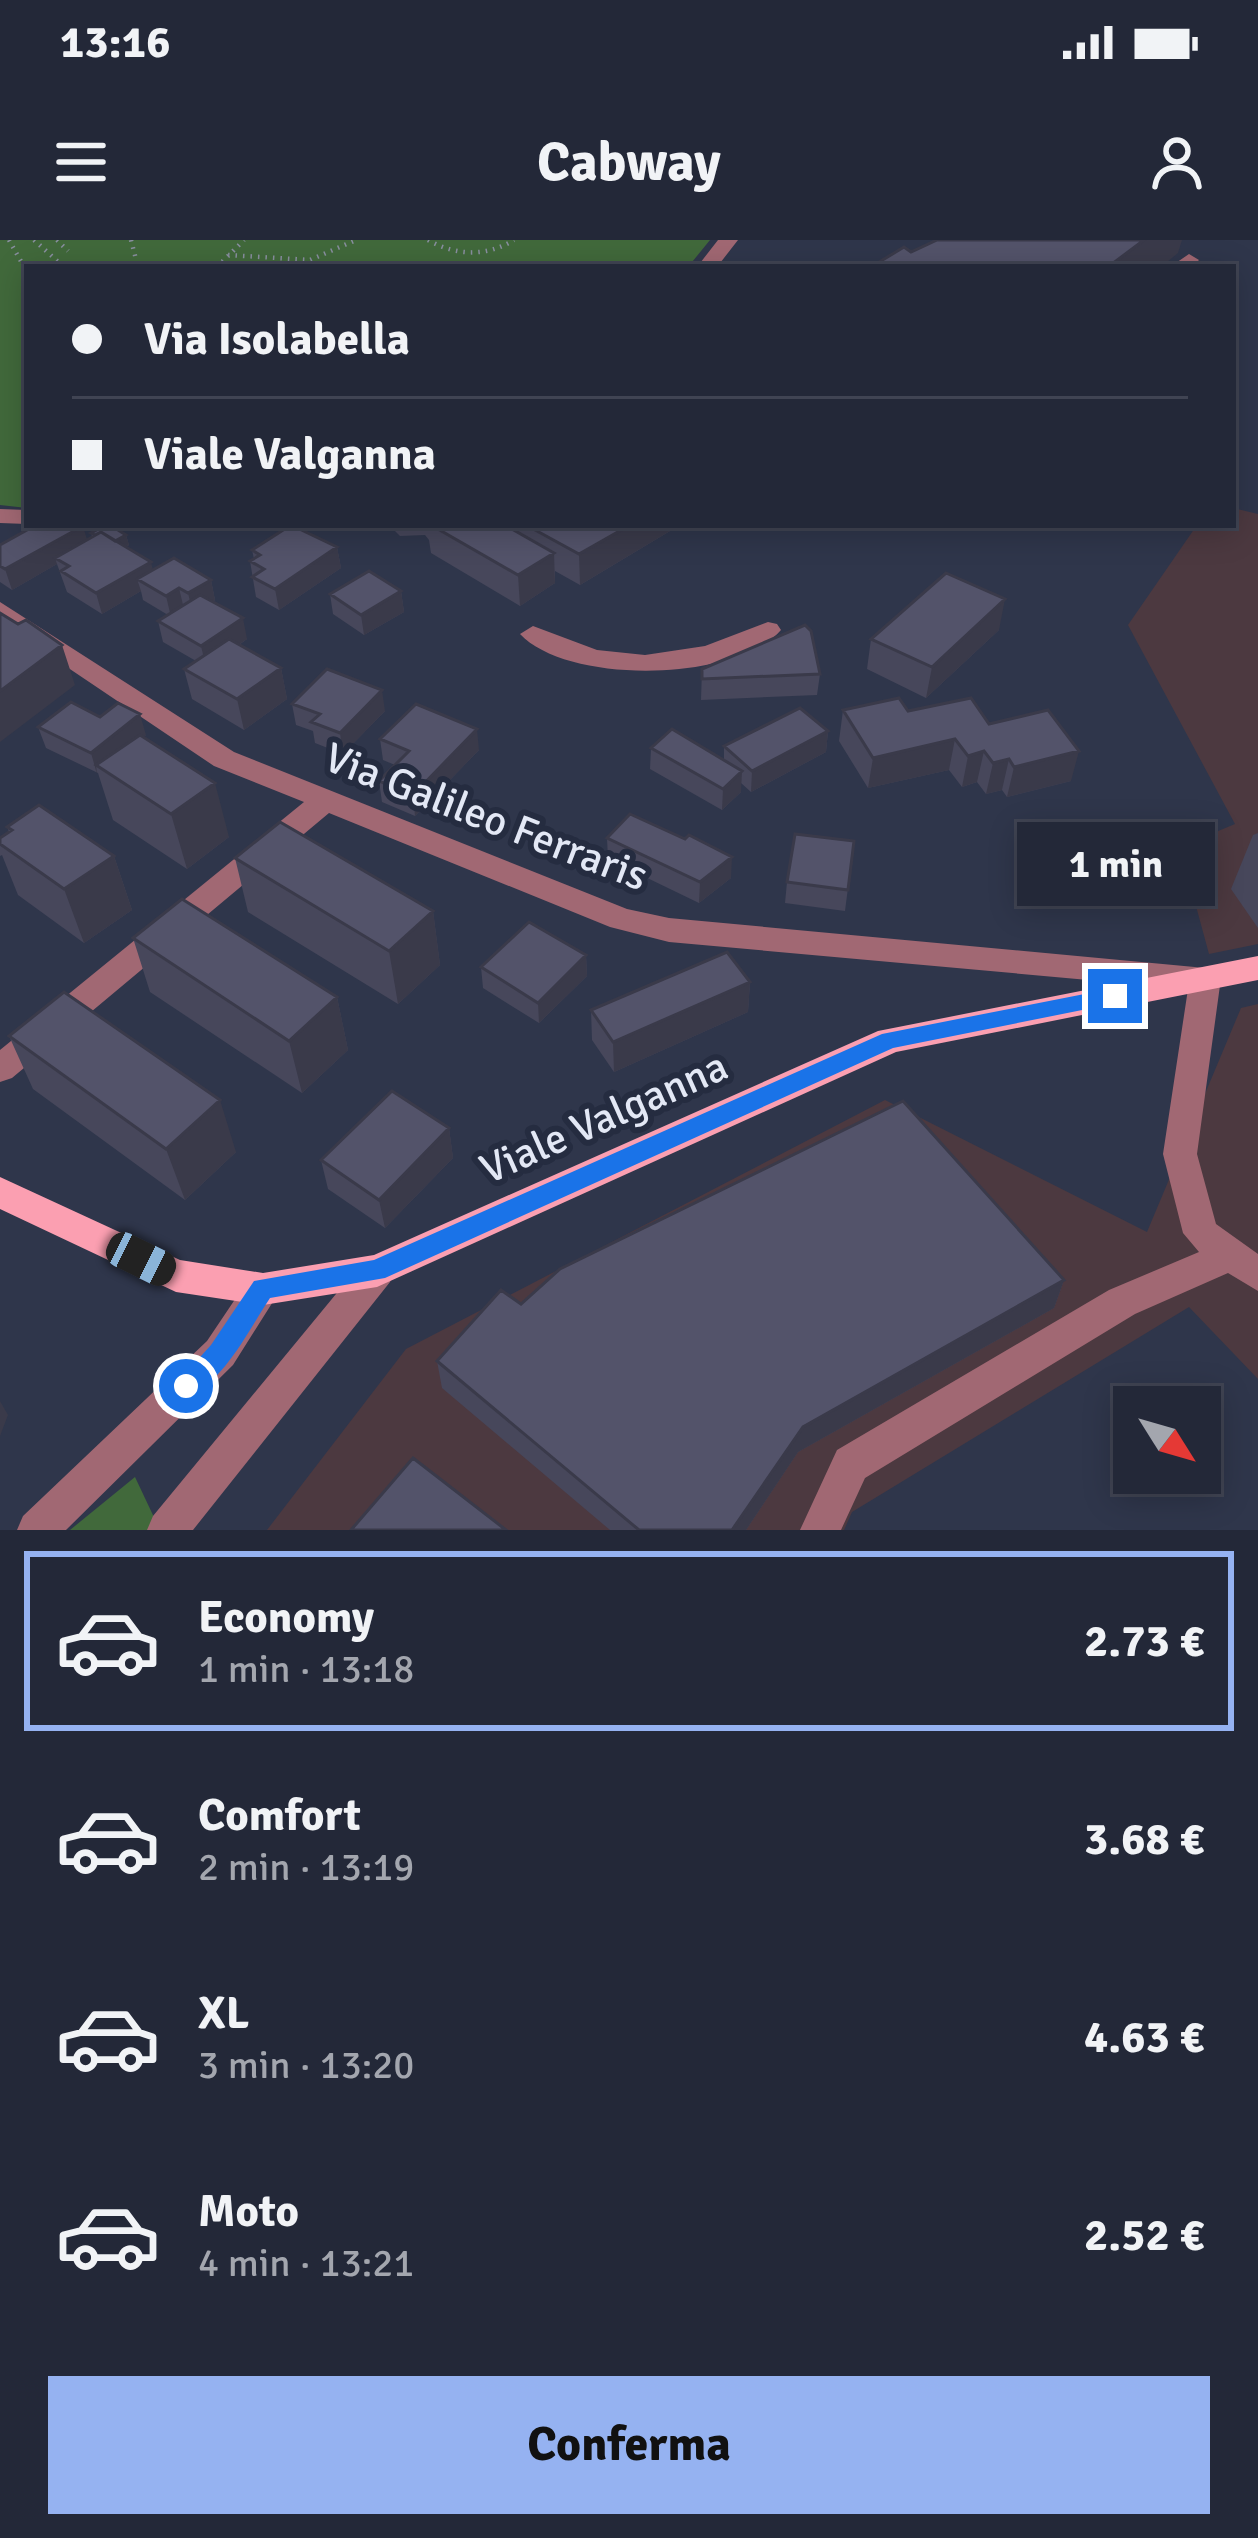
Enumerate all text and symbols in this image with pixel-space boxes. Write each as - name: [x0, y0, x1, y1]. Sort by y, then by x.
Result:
- text: 13:16: [60, 15, 170, 70]
- icon: menu: [48, 129, 114, 195]
- text: Cabway: [537, 129, 721, 196]
- icon: person: [1144, 129, 1210, 195]
- text: Via Isolabella: [144, 312, 410, 367]
- text: Viale Valganna: [144, 427, 436, 482]
- street label: Via Galileo Ferraris: [317, 732, 655, 902]
- callout: 1 min: [1016, 822, 1214, 906]
- text: 1 min: [1069, 840, 1163, 888]
- route end: [1088, 969, 1142, 1023]
- street label: Viale Valganna: [472, 1041, 736, 1195]
- car: [101, 1227, 181, 1291]
- route start: [159, 1359, 213, 1413]
- north arrow: [1113, 1386, 1221, 1494]
- map controls: [1113, 1386, 1221, 1494]
- icon: car: [54, 1587, 162, 1695]
- text: Economy: [198, 1590, 374, 1645]
- text: 2.73 €: [1084, 1614, 1204, 1669]
- text: 1 min · 13:18: [198, 1645, 414, 1693]
- icon: car: [54, 1785, 162, 1893]
- text: Comfort: [198, 1788, 361, 1843]
- text: 3.68 €: [1084, 1812, 1204, 1867]
- text: 2 min · 13:19: [198, 1843, 414, 1891]
- icon: car: [54, 1983, 162, 2091]
- text: XL: [198, 1986, 249, 2041]
- text: 4.63 €: [1084, 2010, 1204, 2065]
- text: 3 min · 13:20: [198, 2041, 414, 2089]
- icon: car: [54, 2181, 162, 2289]
- text: Moto: [198, 2184, 299, 2239]
- text: 2.52 €: [1084, 2208, 1204, 2263]
- text: 4 min · 13:21: [198, 2239, 414, 2287]
- button: Conferma: [48, 2376, 1210, 2514]

